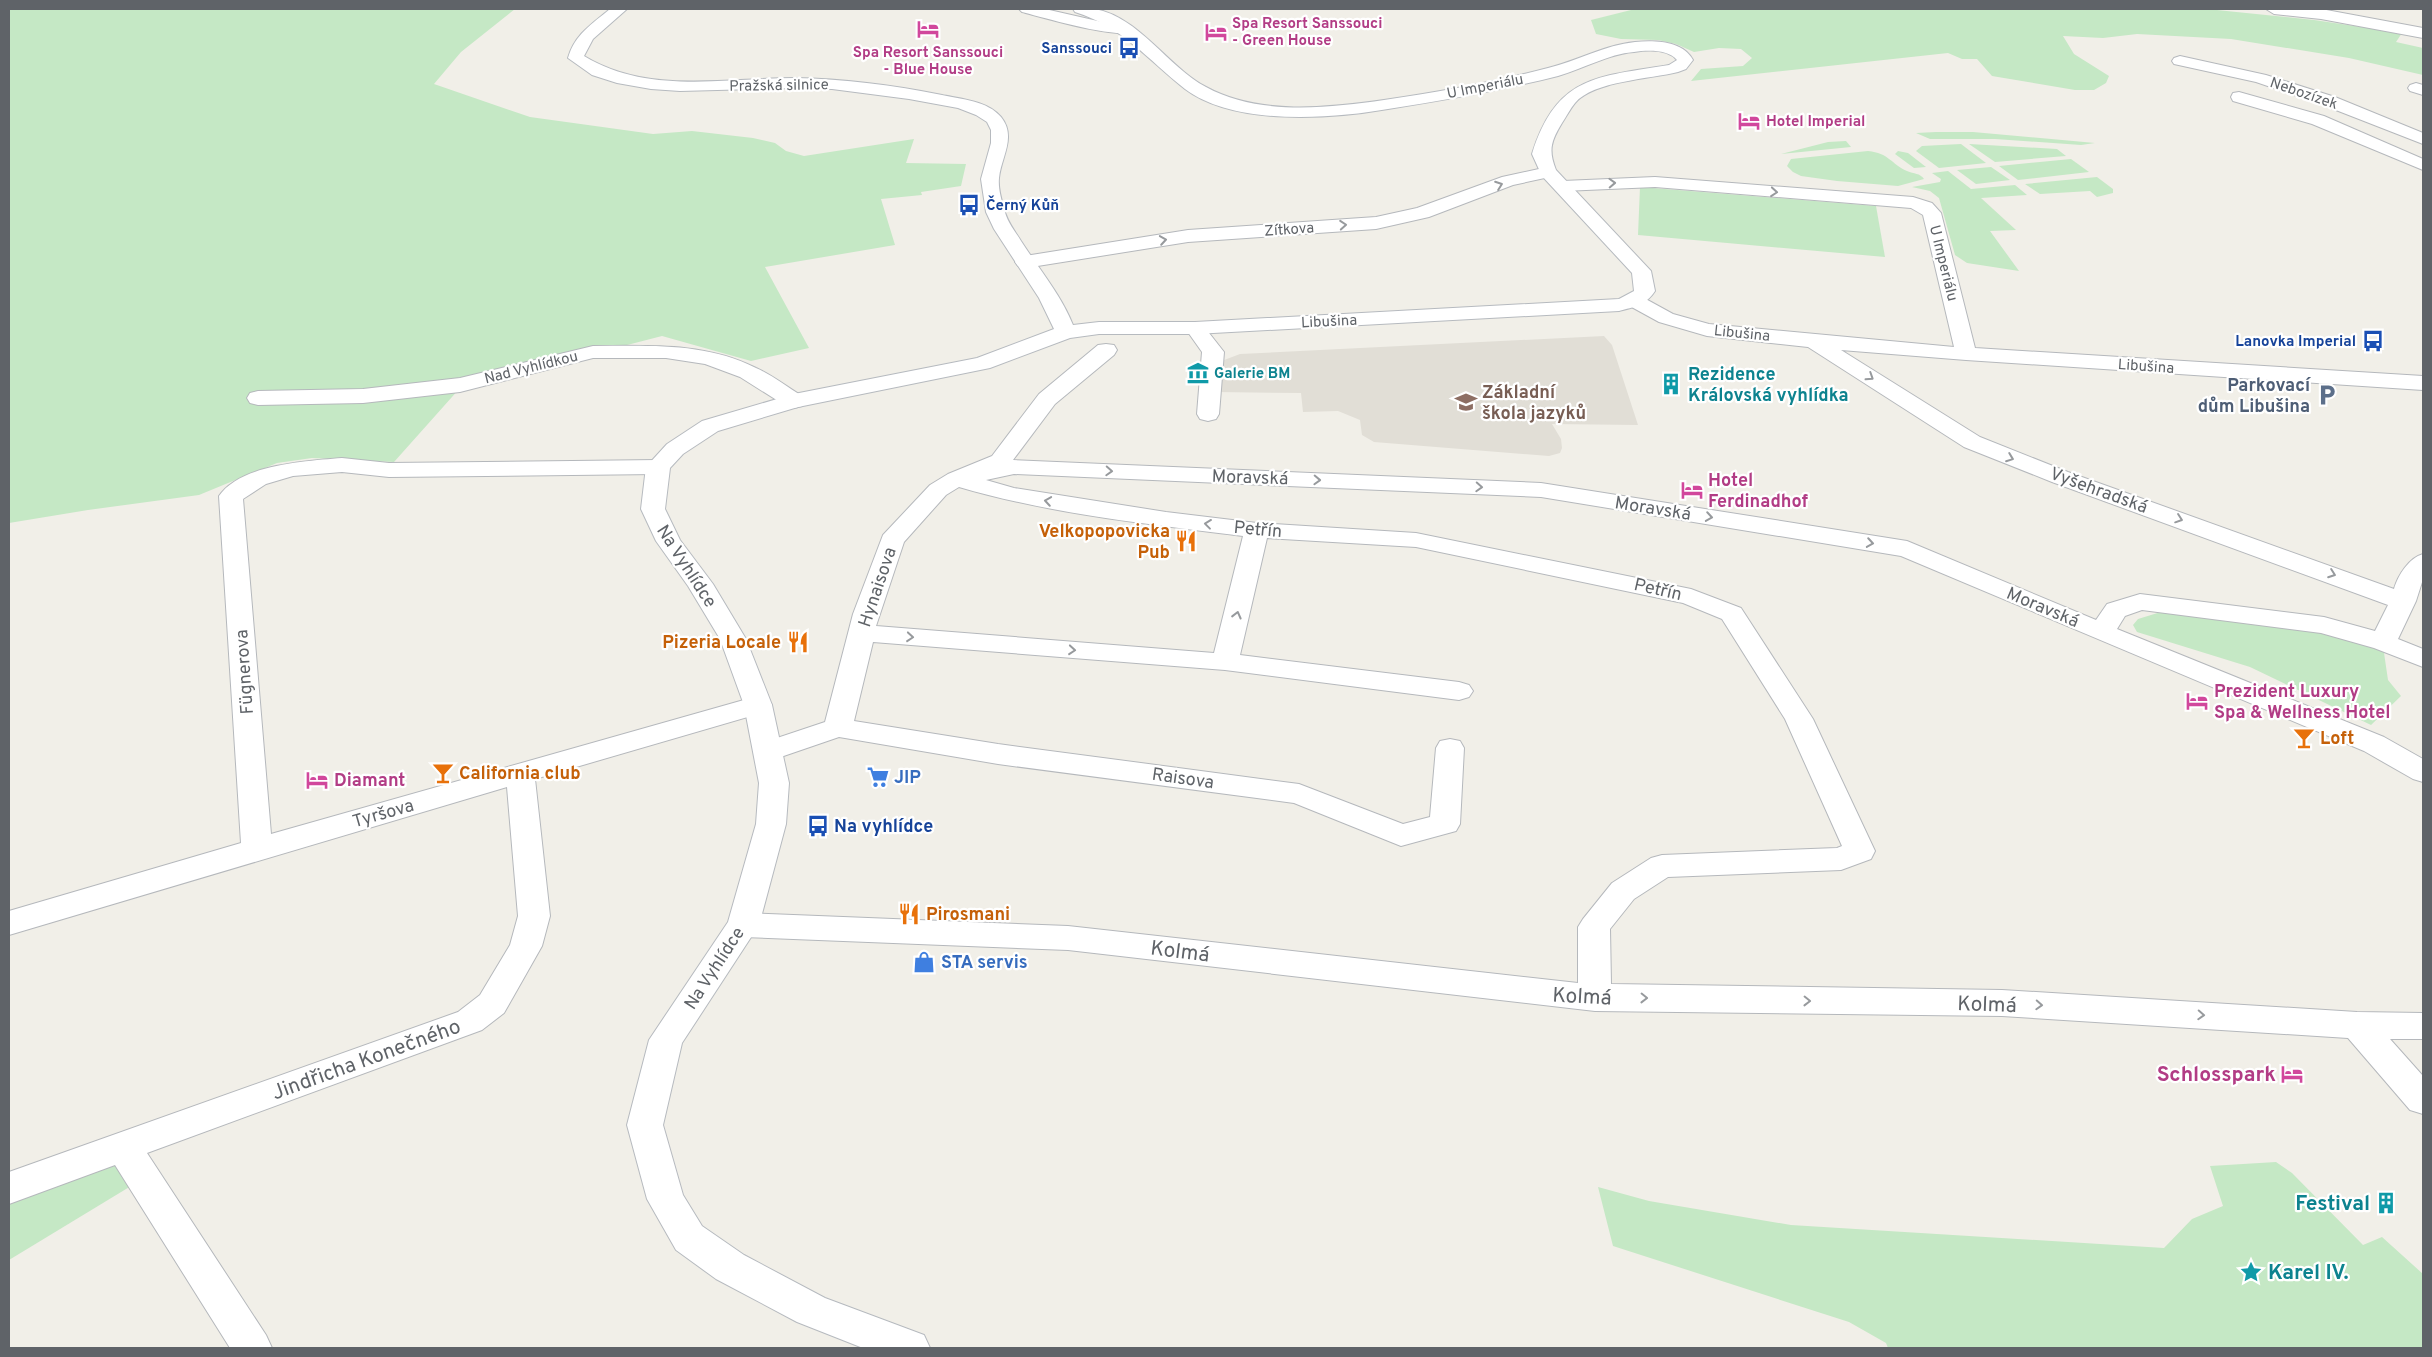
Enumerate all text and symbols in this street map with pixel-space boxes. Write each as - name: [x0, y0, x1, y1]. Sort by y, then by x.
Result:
- place label: Spa Resort Sanssouci - Green House: [1232, 15, 1382, 51]
- hotel icon: Spa Resort Sanssouci - Blue House: [915, 16, 941, 42]
- hotel icon: Spa Resort Sanssouci - Green House: [1203, 19, 1229, 45]
- bus stop icon: Sanssouci: [1116, 35, 1142, 61]
- place label: Sanssouci: [1041, 40, 1112, 59]
- place label: Spa Resort Sanssouci - Blue House: [853, 44, 1003, 80]
- street label: U Imperiálu: [1445, 71, 1525, 104]
- street label: Nebozízek: [2267, 74, 2340, 115]
- street label: Pražská silnice: [729, 76, 829, 97]
- hotel icon: Hotel Imperial: [1736, 108, 1762, 134]
- place label: Hotel Imperial: [1766, 113, 1865, 132]
- one-way arrow: [1608, 178, 1616, 189]
- one-way arrow: [1494, 181, 1503, 191]
- one-way arrow: [1770, 186, 1778, 197]
- bus stop icon: Černý Kůň: [956, 192, 982, 218]
- place label: Černý Kůň: [986, 195, 1059, 216]
- street label: Zítkova: [1263, 219, 1315, 242]
- one-way arrow: [1339, 220, 1347, 231]
- street label: U Imperiálu: [1924, 223, 1961, 303]
- one-way arrow: [1159, 236, 1168, 246]
- street label: Libušina: [1300, 312, 1358, 333]
- street label: Libušina: [1713, 322, 1771, 347]
- bus stop icon: Lanovka Imperial: [2360, 328, 2386, 354]
- place label: Lanovka Imperial: [2235, 333, 2356, 352]
- street label: Nad Vyhlídkou: [483, 348, 580, 389]
- street label: Libušina: [2117, 356, 2175, 379]
- museum icon: Galerie BM: [1185, 360, 1211, 386]
- place label: Rezidence Královská vyhlídka: [1688, 364, 1849, 408]
- place label: Galerie BM: [1214, 365, 1290, 384]
- building icon: Rezidence Královská vyhlídka: [1658, 371, 1684, 397]
- one-way arrow: [1864, 371, 1873, 380]
- place label: Parkovací dům Libušina: [2198, 375, 2312, 419]
- place label: Základní škola jazyků: [1482, 382, 1586, 426]
- parking icon: Parkovací dům Libušina: [2314, 382, 2340, 408]
- school or university icon: Základní škola jazyků: [1453, 389, 1479, 415]
- one-way arrow: [2005, 451, 2014, 462]
- street label: Vyšehradská: [2046, 463, 2151, 520]
- one-way arrow: [1105, 466, 1113, 477]
- street label: Moravská: [1211, 466, 1289, 491]
- place label: Hotel Ferdinadhof: [1708, 470, 1809, 514]
- one-way arrow: [1313, 475, 1321, 485]
- hotel icon: Hotel Ferdinadhof: [1679, 477, 1705, 503]
- one-way arrow: [1475, 481, 1483, 492]
- street label: Moravská: [1613, 492, 1693, 527]
- one-way arrow: [1043, 496, 1051, 507]
- one-way arrow: [1705, 512, 1714, 522]
- one-way arrow: [2175, 513, 2183, 523]
- street label: Petřín: [1233, 517, 1283, 544]
- one-way arrow: [1204, 519, 1212, 530]
- street label: Na Vyhlídce: [650, 521, 721, 613]
- place label: Velkopopovicka Pub: [1039, 521, 1170, 565]
- restaurant icon: Velkopopovicka Pub: [1173, 528, 1199, 554]
- one-way arrow: [1866, 537, 1874, 548]
- street label: Hynaisova: [854, 544, 903, 631]
- one-way arrow: [2327, 568, 2336, 578]
- street label: Petřín: [1631, 574, 1684, 607]
- street label: Moravská: [2003, 583, 2082, 634]
- one-way arrow: [1231, 610, 1242, 619]
- street label: Fügnerova: [231, 629, 260, 715]
- restaurant icon: Pizeria Locale: [785, 629, 811, 655]
- one-way arrow: [906, 631, 914, 642]
- place label: Pizeria Locale: [662, 632, 781, 655]
- one-way arrow: [1068, 644, 1076, 655]
- place label: Prezident Luxury Spa & Wellness Hotel: [2214, 681, 2390, 725]
- hotel icon: Prezident Luxury Spa & Wellness Hotel: [2184, 688, 2210, 714]
- bar icon: Loft: [2291, 725, 2317, 751]
- place label: Loft: [2320, 728, 2354, 751]
- bar icon: California club: [430, 760, 456, 786]
- place label: California club: [459, 763, 581, 786]
- supermarket icon: JIP: [865, 764, 891, 790]
- street label: Raisova: [1150, 764, 1215, 795]
- hotel icon: Diamant: [304, 767, 330, 793]
- place label: JIP: [894, 767, 921, 790]
- place label: Diamant: [334, 770, 405, 793]
- street label: Tyršova: [350, 795, 417, 834]
- bus stop icon: Na vyhlídce: [805, 813, 831, 839]
- place label: Na vyhlídce: [834, 816, 933, 839]
- restaurant icon: Pirosmani: [896, 901, 922, 927]
- place label: Pirosmani: [926, 904, 1010, 927]
- street label: Na Vyhlídce: [680, 923, 751, 1015]
- street label: Kolmá: [1149, 935, 1211, 970]
- shop icon: STA servis: [911, 949, 937, 975]
- place label: STA servis: [941, 952, 1028, 975]
- street label: Kolmá: [1552, 982, 1612, 1013]
- street label: Kolmá: [1957, 991, 2017, 1020]
- one-way arrow: [1640, 993, 1648, 1004]
- one-way arrow: [1803, 995, 1811, 1006]
- one-way arrow: [2035, 1000, 2043, 1011]
- one-way arrow: [2198, 1010, 2206, 1021]
- street label: Jindřicha Konečného: [268, 1014, 465, 1107]
- hotel icon: Schlosspark: [2279, 1061, 2305, 1087]
- place label: Schlosspark: [2157, 1062, 2276, 1089]
- building icon: Festival: [2373, 1190, 2399, 1216]
- place label: Festival: [2295, 1191, 2370, 1218]
- place icon: Karel IV.: [2238, 1259, 2264, 1285]
- place label: Karel IV.: [2268, 1260, 2349, 1287]

